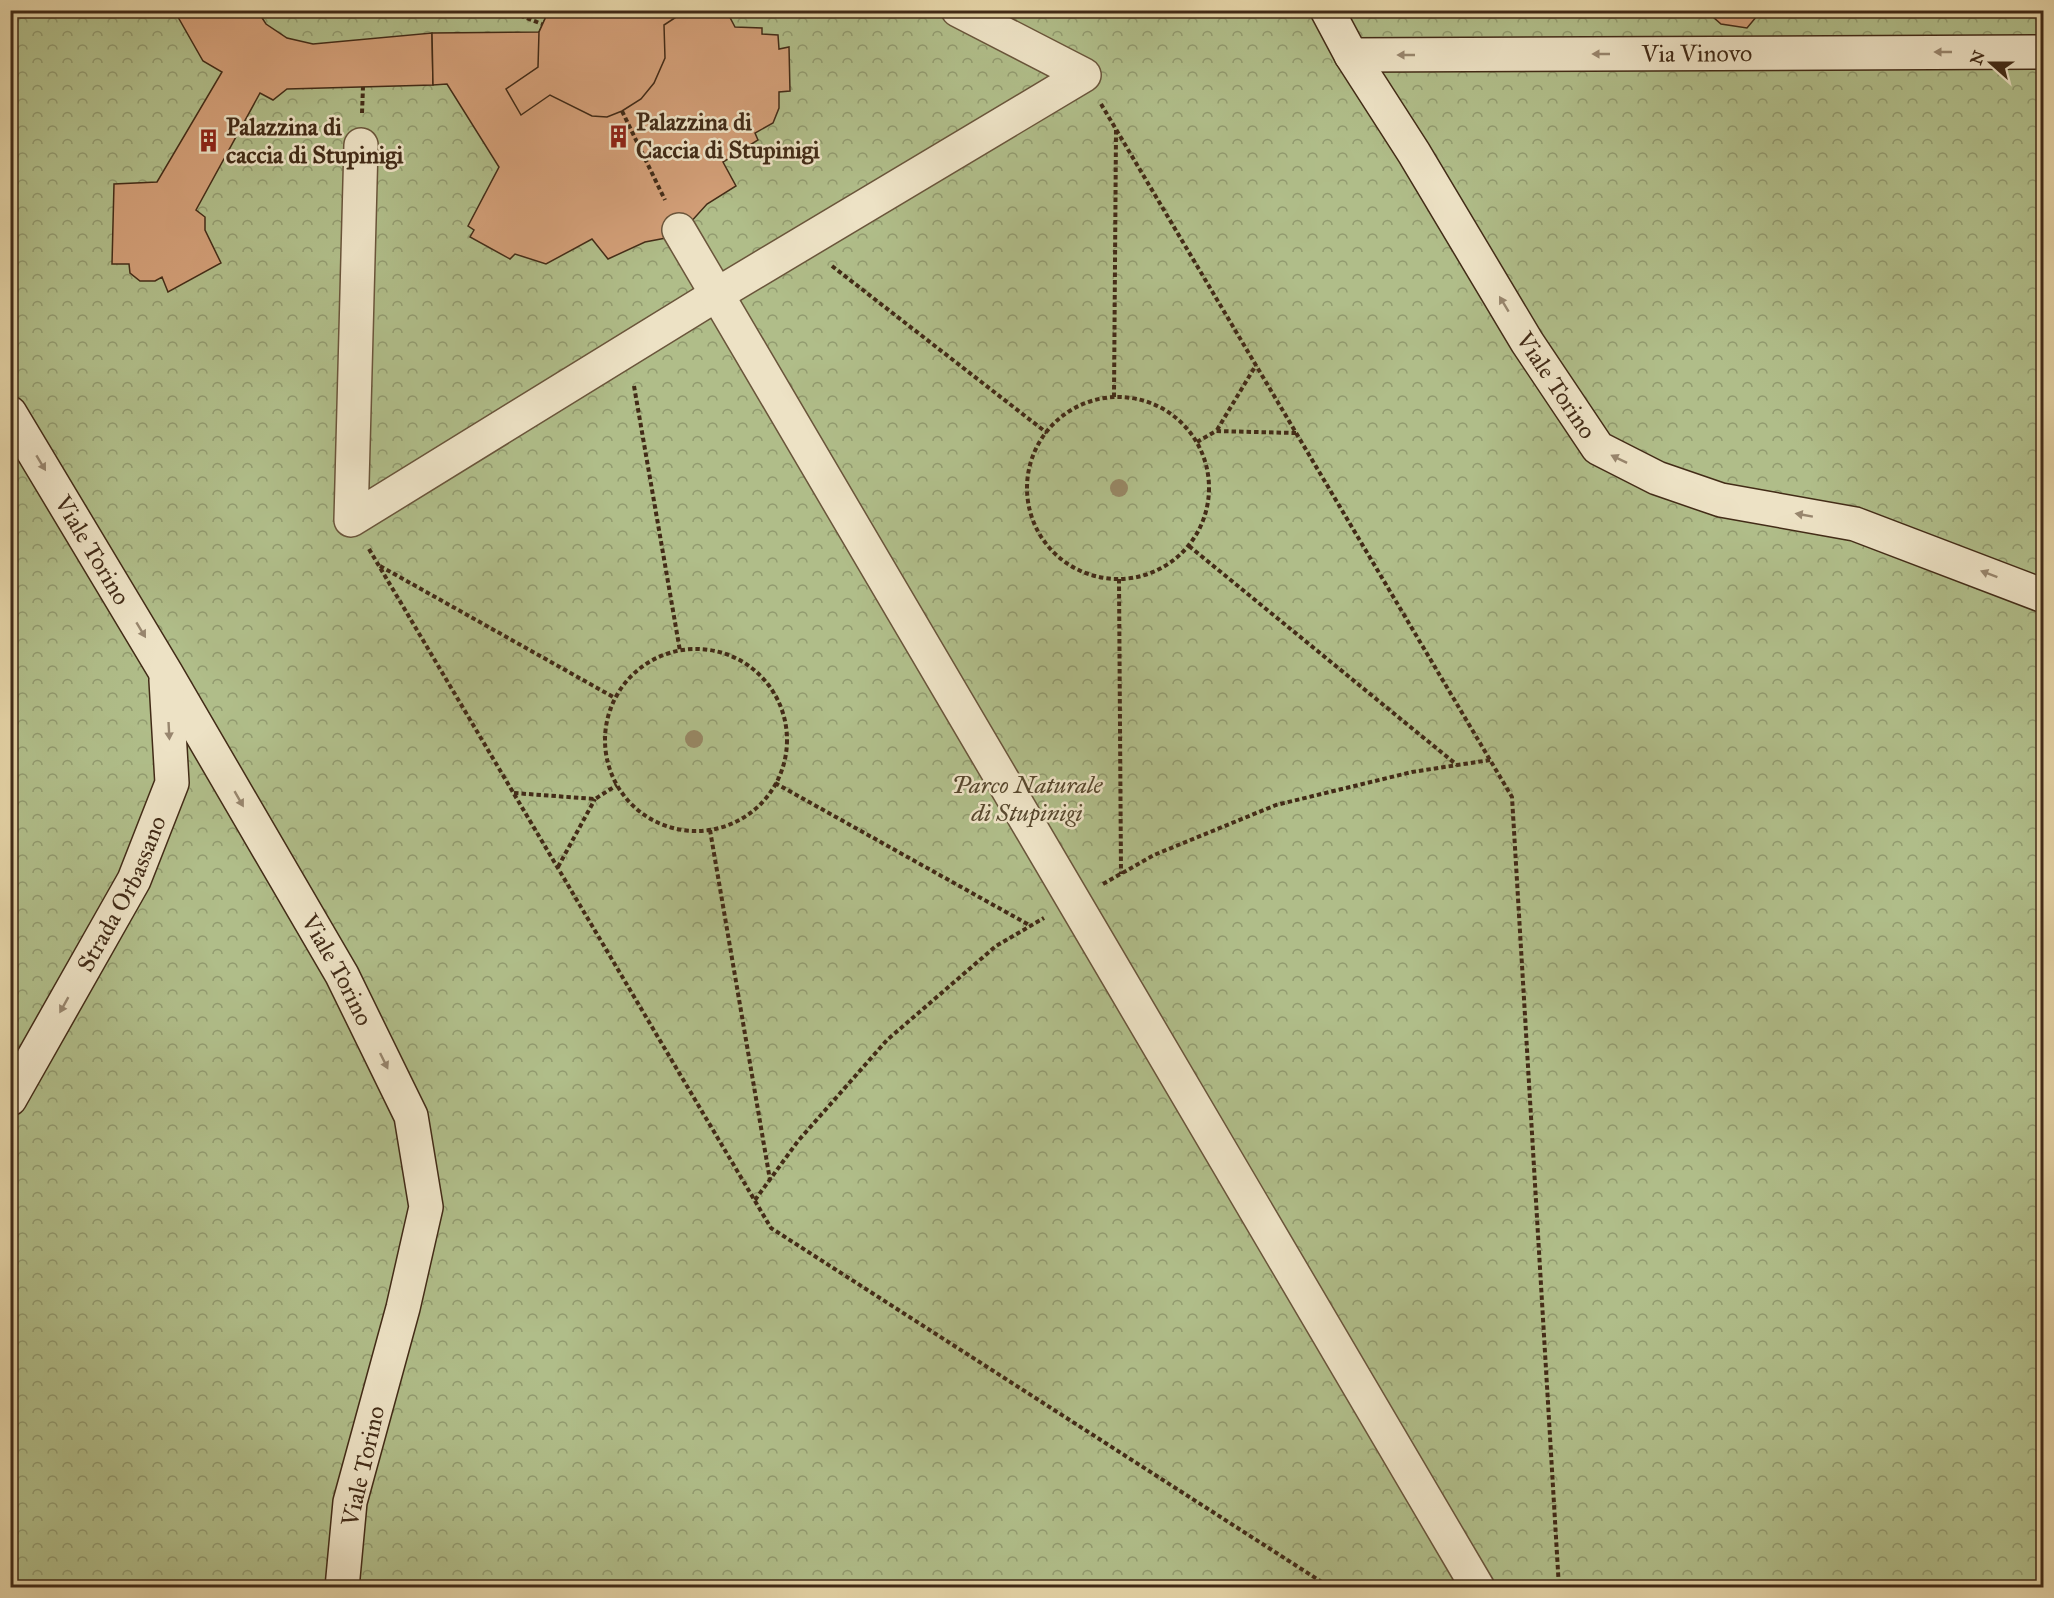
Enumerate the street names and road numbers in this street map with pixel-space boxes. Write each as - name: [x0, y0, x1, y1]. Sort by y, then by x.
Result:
- street label: Via Vinovo: [1641, 38, 1752, 69]
- street label: Viale Torino: [1509, 326, 1603, 445]
- street label: Viale Torino: [47, 489, 137, 610]
- street label: Strada Orbassano: [70, 811, 173, 977]
- street label: Viale Torino: [294, 908, 379, 1031]
- street label: Viale Torino: [334, 1403, 391, 1530]

